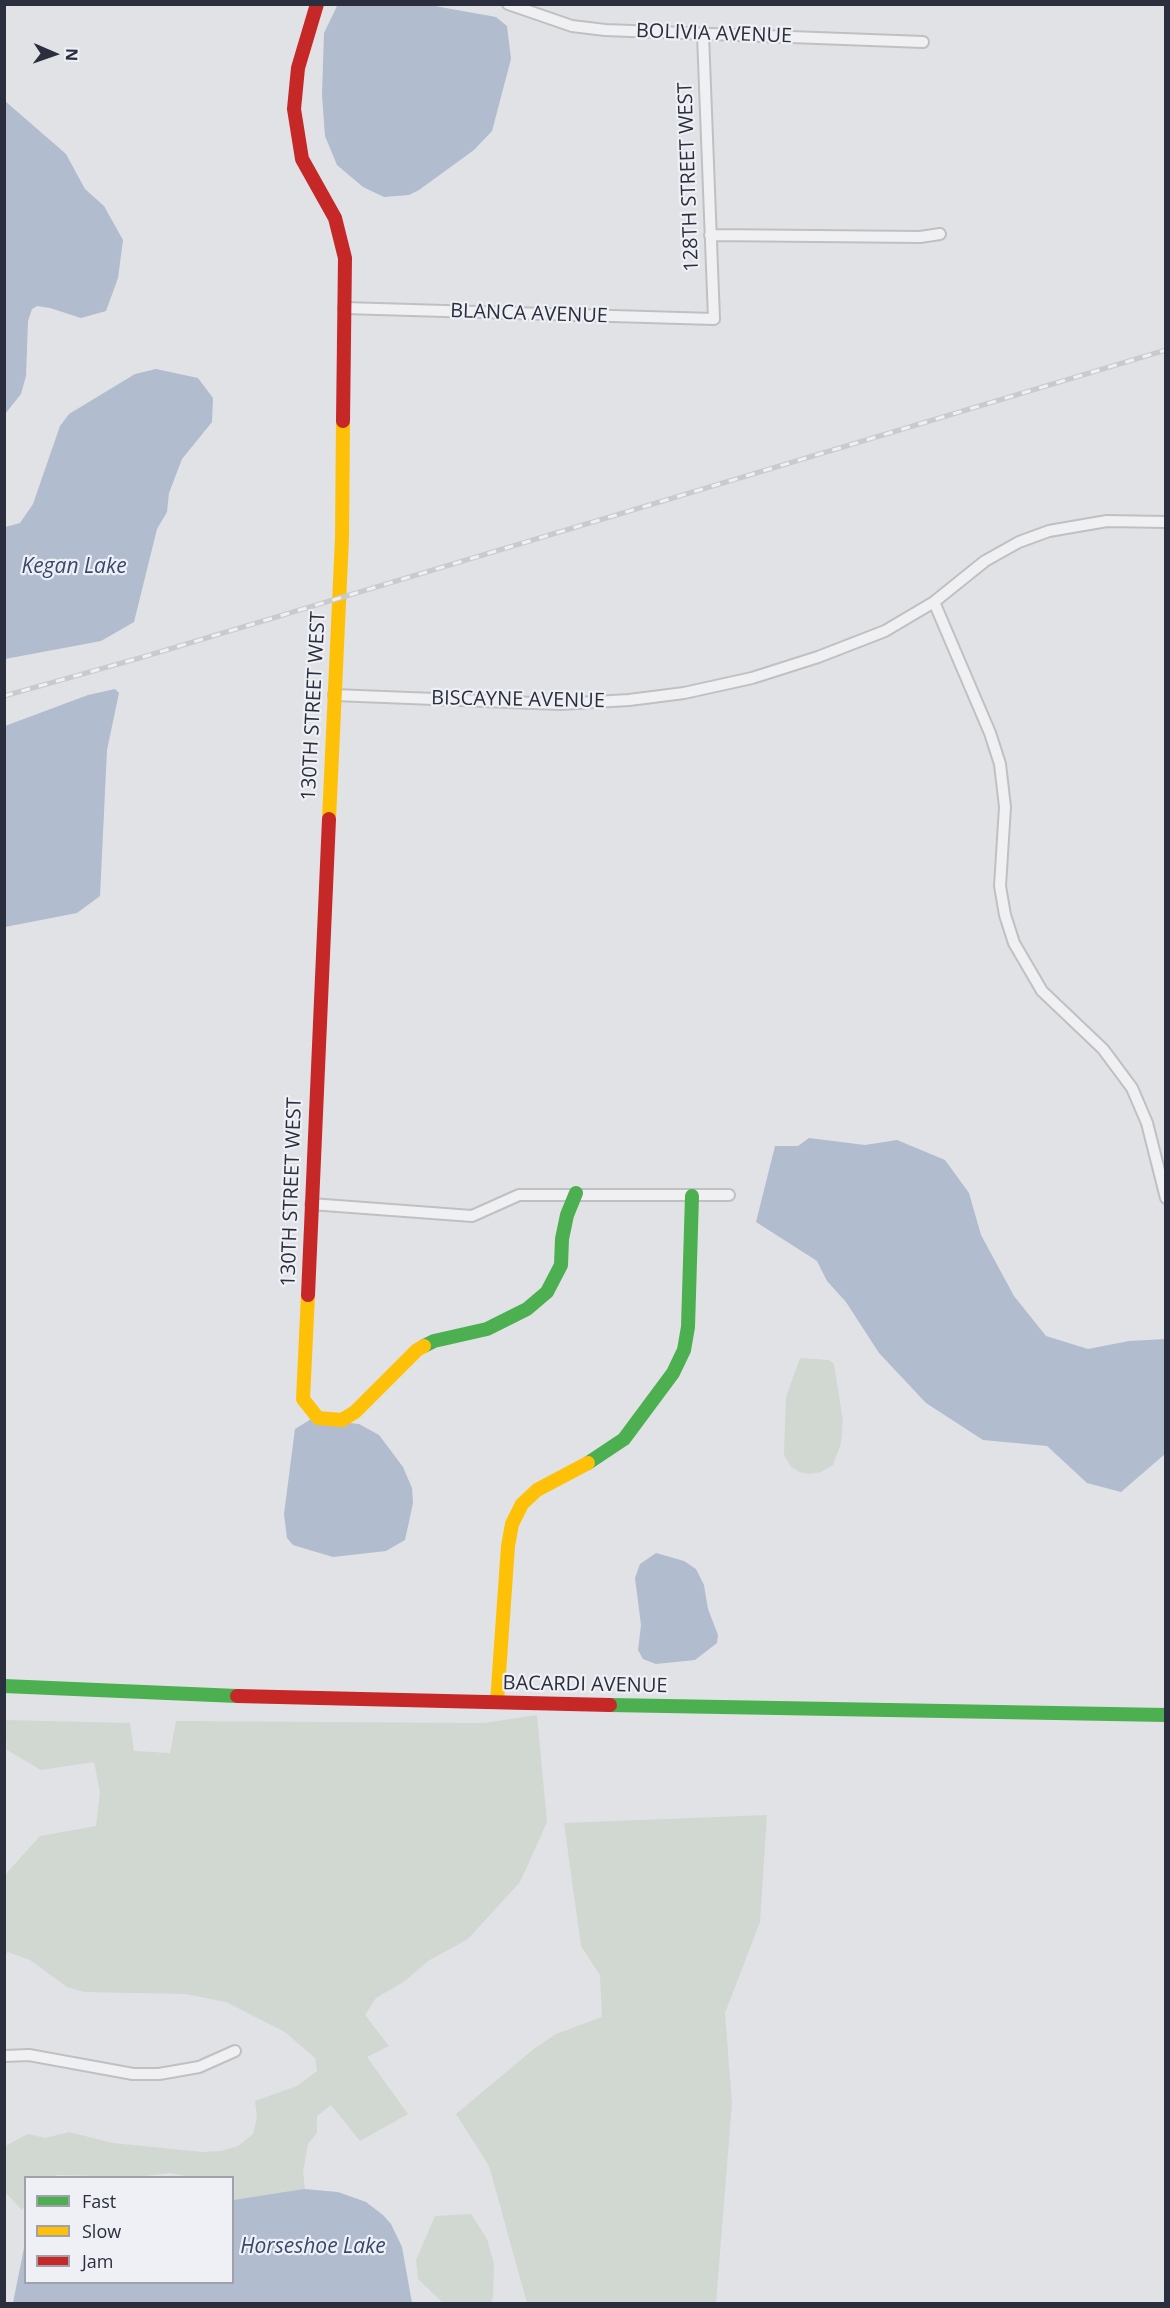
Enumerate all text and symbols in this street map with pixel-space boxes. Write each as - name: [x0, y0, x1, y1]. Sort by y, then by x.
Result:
- street label: BOLIVIA AVENUE: [635, 19, 793, 49]
- north arrow: [24, 24, 84, 84]
- text: N: [61, 48, 83, 62]
- street label: 128TH STREET WEST: [674, 82, 704, 272]
- street label: BLANCA AVENUE: [450, 299, 608, 329]
- water label: Kegan Lake: [21, 554, 127, 580]
- street label: 130TH STREET WEST: [297, 611, 331, 801]
- street label: BISCAYNE AVENUE: [431, 686, 605, 714]
- street label: 130TH STREET WEST: [277, 1097, 307, 1287]
- street label: BACARDI AVENUE: [502, 1672, 668, 1698]
- legend: [24, 2176, 234, 2284]
- text: Fast: [82, 2189, 116, 2213]
- text: Slow: [82, 2219, 121, 2243]
- water label: Horseshoe Lake: [240, 2234, 386, 2260]
- text: Jam: [82, 2249, 114, 2273]

